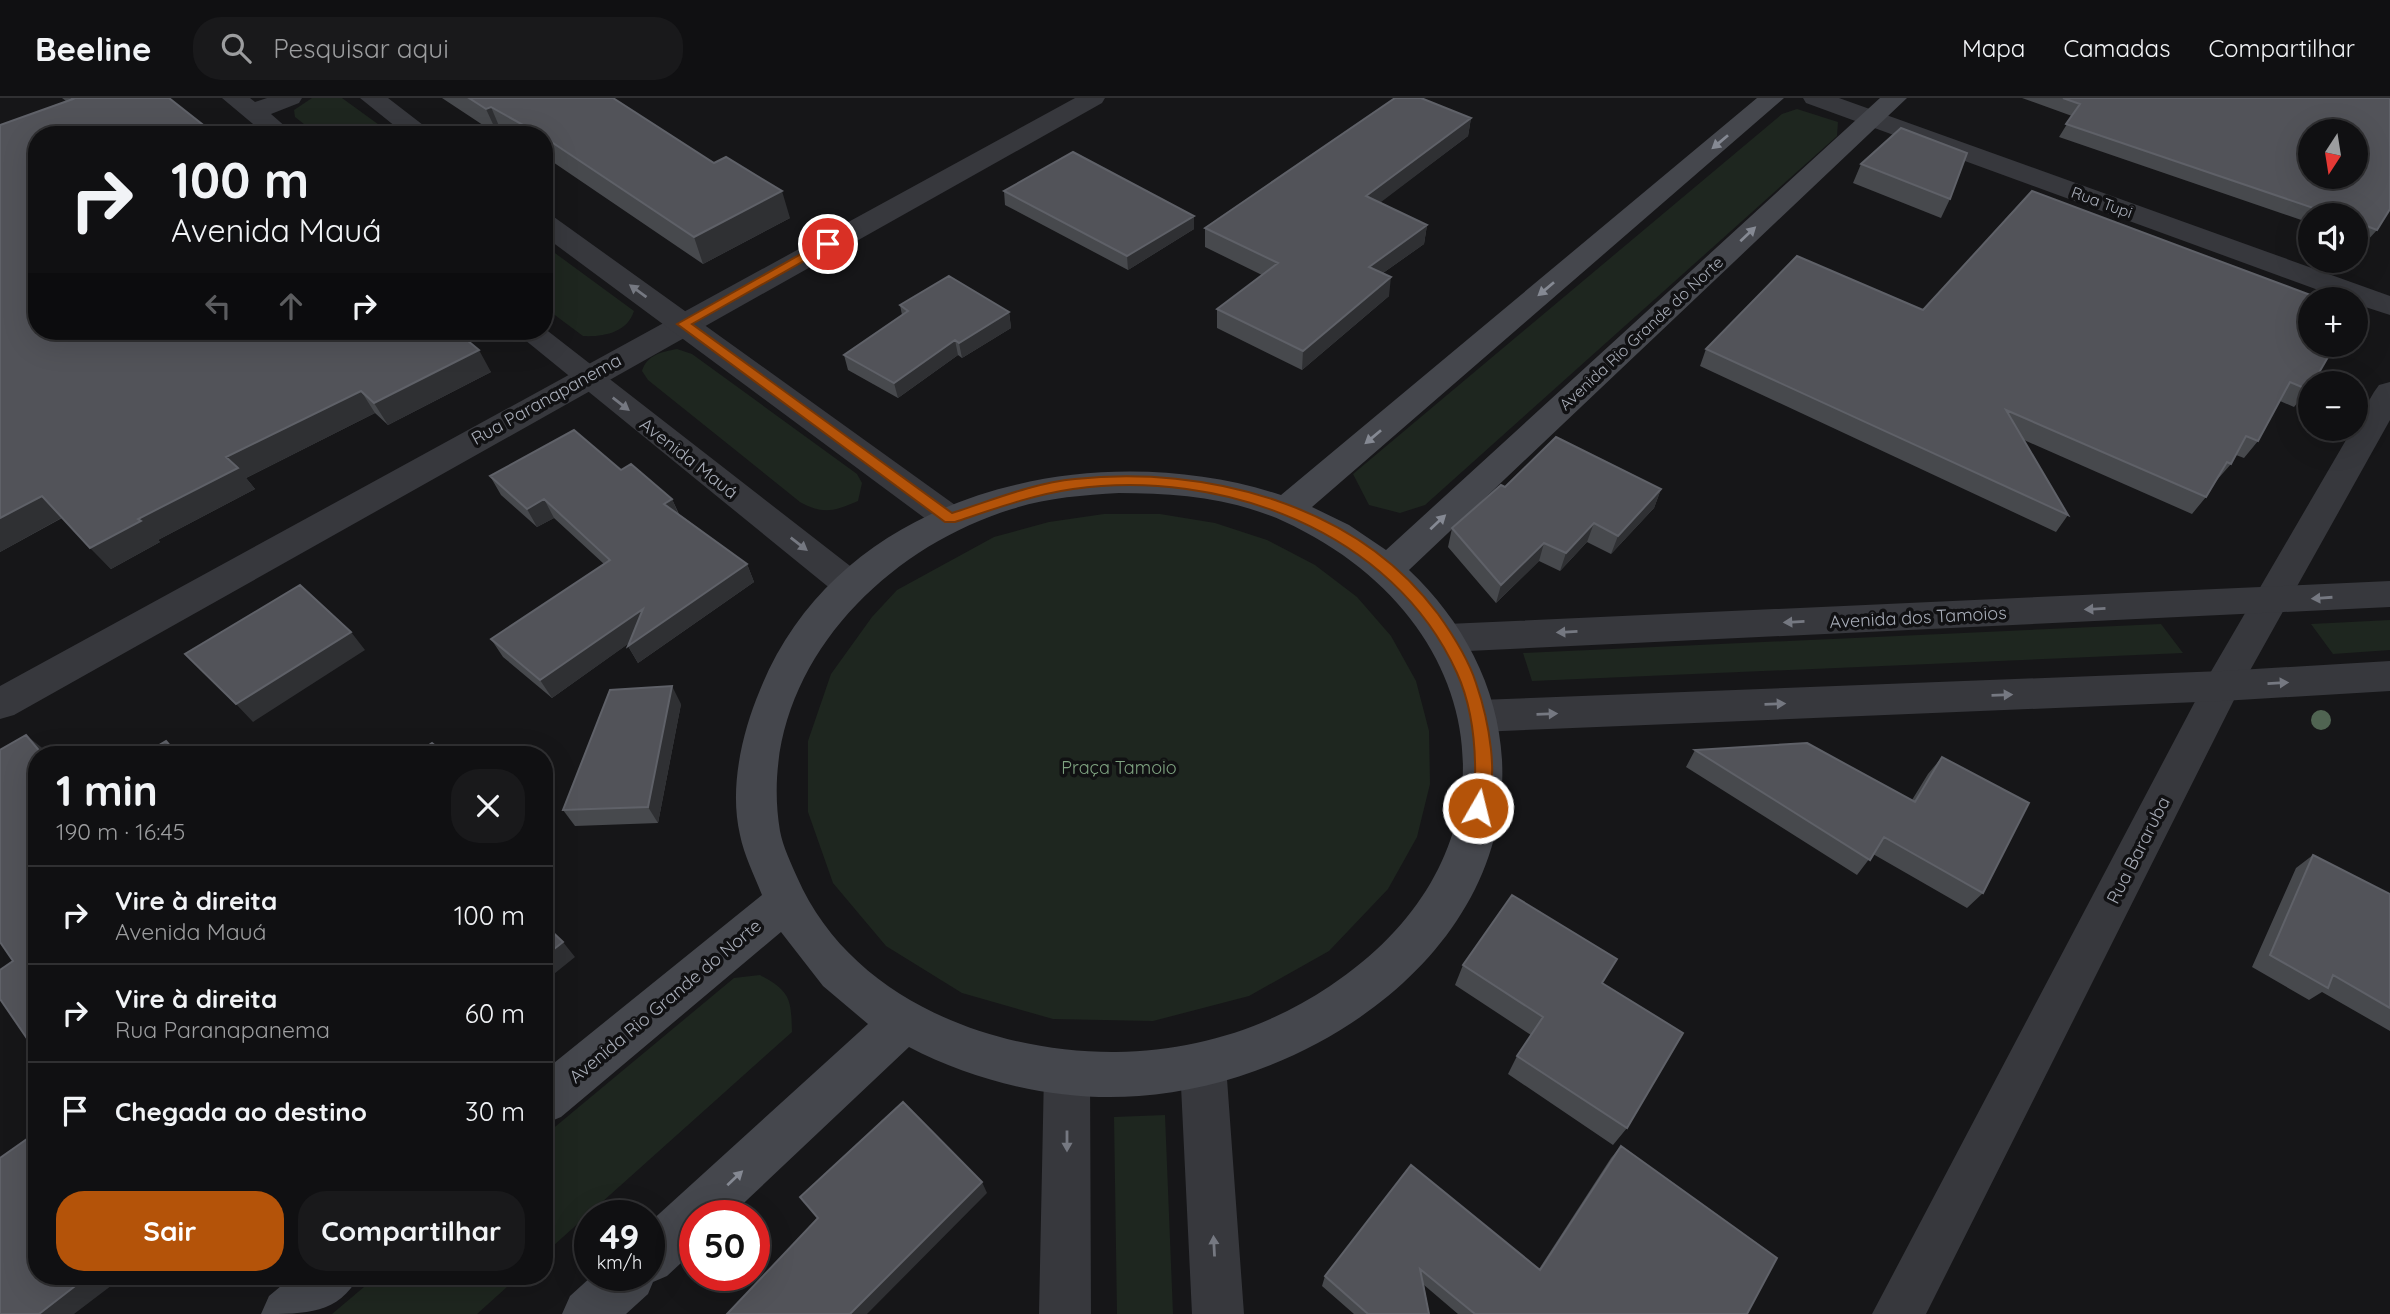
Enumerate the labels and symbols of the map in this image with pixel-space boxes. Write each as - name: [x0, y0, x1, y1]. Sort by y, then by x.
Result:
- north arrow: [2298, 119, 2368, 189]
- one-way arrow: [1711, 134, 1728, 149]
- street label: Rua Tupi: [2069, 182, 2135, 222]
- pin: [798, 214, 858, 274]
- one-way arrow: [1739, 226, 1757, 242]
- street label: Avenida Rio Grande do Norte: [1555, 252, 1727, 414]
- one-way arrow: [1537, 281, 1555, 297]
- one-way arrow: [629, 284, 647, 298]
- street label: Rua Paranapanema: [467, 348, 625, 450]
- one-way arrow: [611, 396, 629, 411]
- street label: Avenida Mauá: [635, 412, 743, 504]
- one-way arrow: [1364, 429, 1381, 444]
- one-way arrow: [1429, 515, 1446, 531]
- one-way arrow: [790, 537, 808, 552]
- one-way arrow: [2311, 593, 2333, 604]
- street label: Avenida dos Tamoios: [1829, 601, 2007, 633]
- one-way arrow: [2083, 604, 2105, 615]
- one-way arrow: [1783, 617, 1805, 628]
- one-way arrow: [1555, 627, 1577, 638]
- one-way arrow: [2267, 677, 2289, 688]
- one-way arrow: [1991, 690, 2013, 701]
- one-way arrow: [1764, 699, 1786, 710]
- one-way arrow: [1536, 708, 1558, 719]
- park label: Praça Tamoio: [1061, 756, 1177, 779]
- position arrow: [1441, 771, 1515, 845]
- street label: Rua Bararuba: [2101, 793, 2175, 907]
- street label: Avenida Rio Grande do Norte: [564, 914, 766, 1088]
- one-way arrow: [1061, 1130, 1073, 1152]
- one-way arrow: [726, 1170, 744, 1186]
- speed limit sign: 50: [679, 1200, 770, 1291]
- one-way arrow: [1208, 1235, 1219, 1257]

